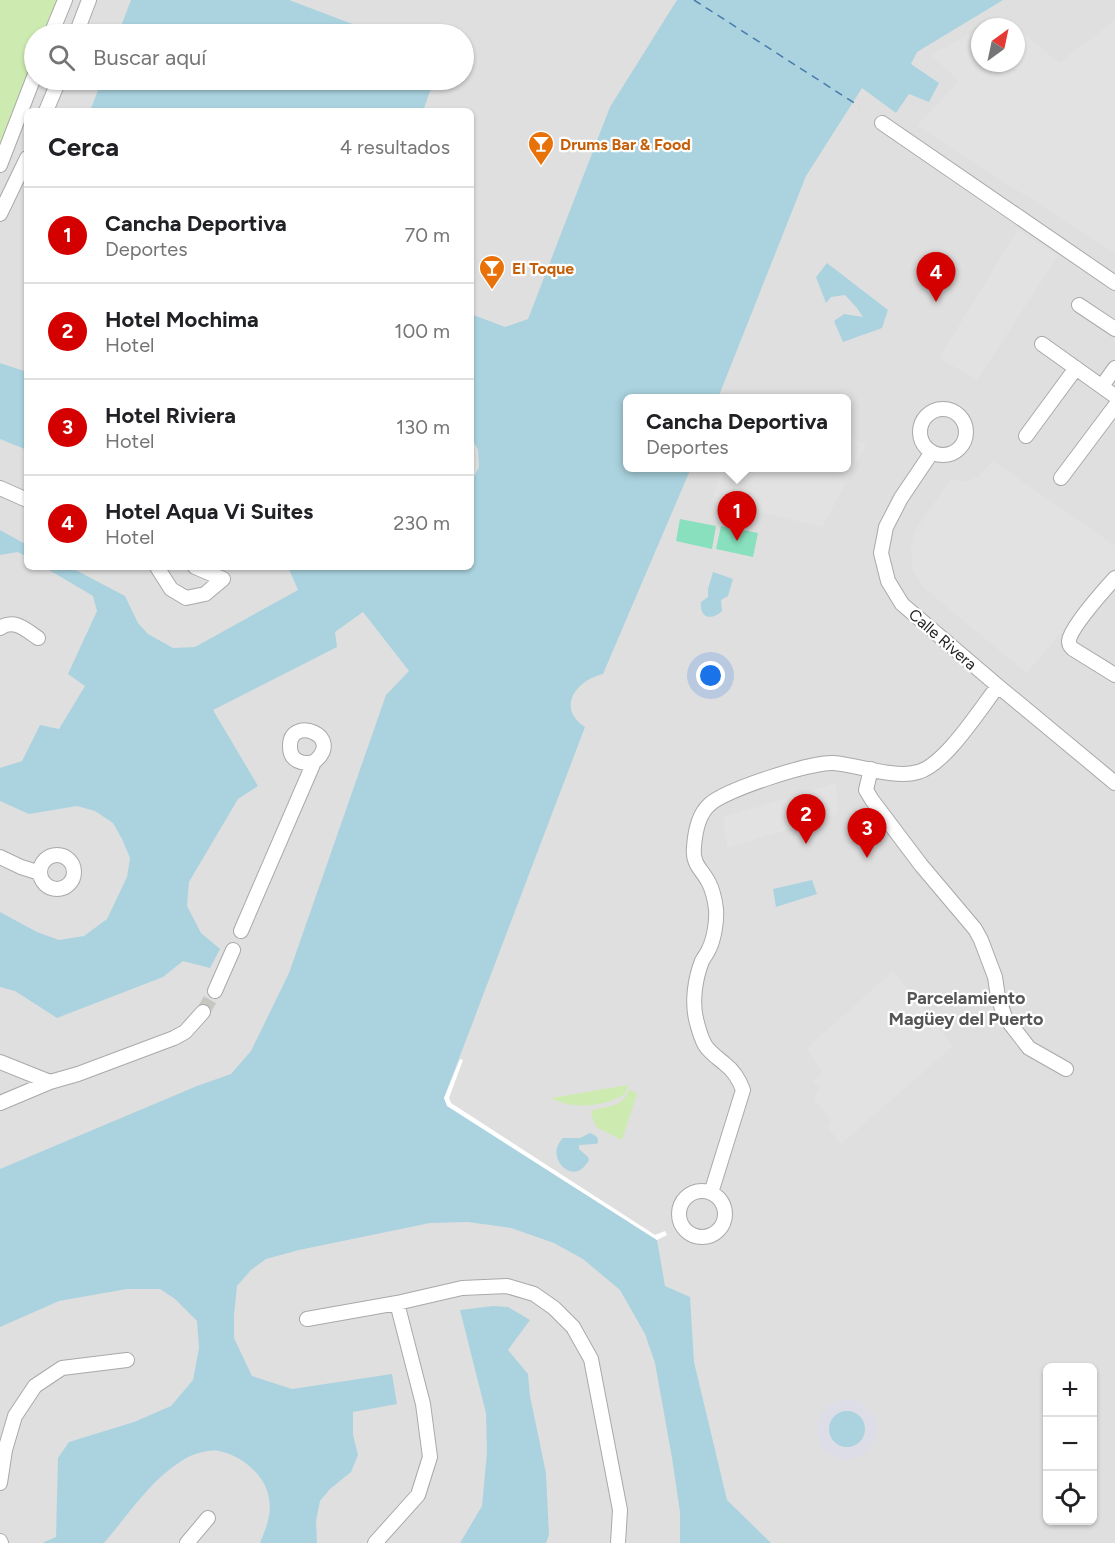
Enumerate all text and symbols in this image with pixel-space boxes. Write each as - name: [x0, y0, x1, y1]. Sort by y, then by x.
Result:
- north arrow: [971, 18, 1025, 72]
- search box: [24, 24, 474, 90]
- icon: search: [45, 41, 78, 74]
- text: Buscar aquí: [93, 44, 206, 71]
- bar icon: Drums Bar & Food: [526, 129, 556, 167]
- text: Cerca: [48, 131, 119, 163]
- text: 4 resultados: [340, 135, 450, 159]
- place label: Drums Bar & Food: [560, 135, 691, 154]
- text: Cancha Deportiva: [105, 210, 287, 237]
- text: 1: [63, 223, 72, 247]
- text: 70 m: [404, 223, 450, 247]
- text: Deportes: [105, 237, 188, 261]
- pin: 4: [916, 252, 956, 302]
- bar icon: El Toque: [477, 253, 507, 291]
- place label: El Toque: [512, 259, 574, 278]
- text: Hotel Mochima: [105, 306, 259, 333]
- text: 2: [62, 319, 73, 343]
- text: 100 m: [394, 319, 450, 343]
- text: Hotel: [105, 333, 154, 357]
- popup: [623, 394, 851, 472]
- text: Hotel Riviera: [105, 402, 236, 429]
- text: Cancha Deportiva: [646, 408, 828, 435]
- text: 3: [62, 415, 73, 439]
- text: 130 m: [396, 415, 450, 439]
- text: Hotel: [105, 429, 154, 453]
- text: Deportes: [646, 435, 729, 459]
- pin: 1: [718, 492, 756, 541]
- text: Hotel Aqua Vi Suites: [105, 498, 313, 525]
- text: 4: [61, 511, 74, 535]
- text: 230 m: [393, 511, 450, 535]
- text: Hotel: [105, 525, 154, 549]
- street label: Calle Rivera: [905, 605, 980, 674]
- your location: [696, 661, 725, 690]
- pin: 2: [786, 794, 826, 844]
- pin: 3: [848, 808, 886, 858]
- district label: Parcelamiento Magüey del Puerto: [888, 987, 1044, 1030]
- map controls: [1043, 1363, 1097, 1525]
- button: +: [1043, 1363, 1097, 1417]
- button: −: [1043, 1417, 1097, 1471]
- button: locate: [1043, 1471, 1097, 1525]

